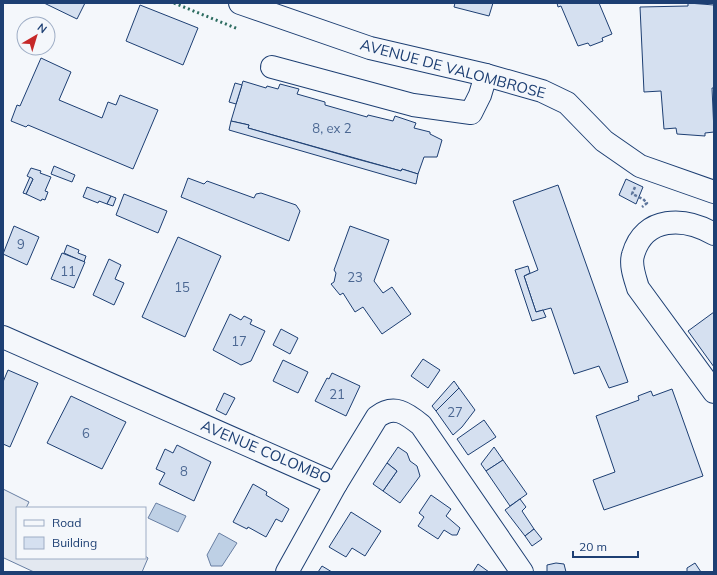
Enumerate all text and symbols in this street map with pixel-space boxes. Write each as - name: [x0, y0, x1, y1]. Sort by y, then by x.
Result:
- north arrow: [16, 16, 56, 56]
- text: N: [35, 20, 50, 36]
- street label: AVENUE DE VALOMBROSE: [358, 35, 548, 102]
- house number: 8, ex 2: [312, 120, 352, 136]
- house number: 9: [17, 236, 25, 252]
- house number: 11: [60, 263, 76, 279]
- house number: 23: [347, 269, 363, 285]
- house number: 15: [174, 279, 190, 295]
- house number: 17: [231, 333, 247, 349]
- house number: 21: [329, 386, 345, 402]
- house number: 27: [447, 404, 463, 420]
- street label: AVENUE COLOMBO: [198, 415, 334, 488]
- house number: 6: [82, 425, 90, 441]
- house number: 8: [180, 463, 188, 479]
- legend: [16, 507, 146, 559]
- text: Road: [52, 515, 81, 530]
- scale bar: [573, 533, 638, 559]
- text: Building: [52, 535, 97, 550]
- text: 20 m: [579, 539, 607, 554]

